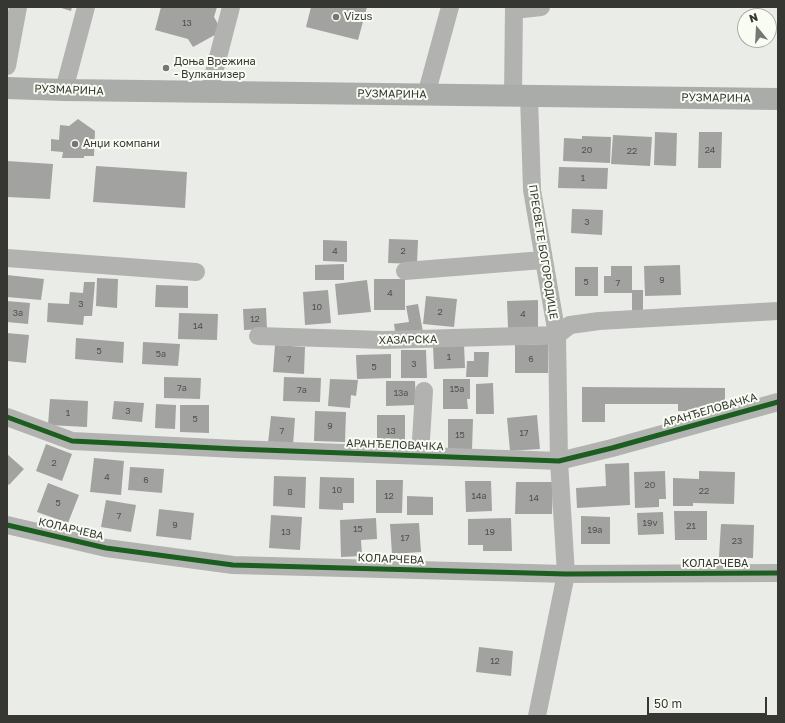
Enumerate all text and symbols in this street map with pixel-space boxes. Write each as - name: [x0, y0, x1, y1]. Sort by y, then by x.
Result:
- north arrow: [737, 8, 777, 48]
- place label: Vizus: [344, 10, 372, 24]
- text: N: [747, 10, 759, 25]
- marker: Vizus: [331, 12, 341, 22]
- house number: 13: [182, 18, 192, 28]
- place label: Доња Врежина - Вулканизер: [174, 55, 256, 81]
- marker: Доња Врежина - Вулканизер: [161, 63, 171, 73]
- street label: РУЗМАРИНА: [34, 82, 104, 98]
- street label: РУЗМАРИНА: [357, 87, 427, 101]
- street label: РУЗМАРИНА: [681, 91, 751, 105]
- place label: Анџи компани: [83, 137, 160, 151]
- marker: Анџи компани: [70, 139, 80, 149]
- house number: 20: [582, 145, 592, 155]
- house number: 24: [705, 145, 715, 155]
- house number: 22: [627, 146, 637, 156]
- house number: 1: [581, 173, 585, 183]
- street label: ПРЕСВЕТЕ БОГОРОДИЦЕ: [526, 184, 560, 320]
- house number: 3: [584, 217, 590, 227]
- house number: 4: [332, 246, 338, 256]
- house number: 2: [400, 246, 406, 256]
- house number: 9: [659, 275, 665, 285]
- house number: 5: [583, 277, 589, 287]
- house number: 7: [616, 278, 620, 288]
- house number: 4: [387, 288, 393, 298]
- house number: 3: [78, 299, 84, 309]
- house number: 10: [312, 302, 322, 312]
- house number: 2: [437, 307, 443, 317]
- house number: 3a: [13, 308, 23, 318]
- house number: 4: [520, 309, 526, 319]
- house number: 12: [250, 314, 260, 324]
- house number: 14: [193, 321, 203, 331]
- street label: ХАЗАРСКА: [378, 333, 438, 347]
- house number: 5: [96, 346, 102, 356]
- house number: 5a: [156, 349, 166, 359]
- house number: 1: [447, 352, 451, 362]
- house number: 7: [287, 354, 291, 364]
- house number: 6: [528, 354, 534, 364]
- house number: 3: [411, 359, 417, 369]
- house number: 5: [371, 362, 377, 372]
- house number: 7a: [177, 383, 187, 393]
- house number: 15a: [450, 384, 464, 394]
- house number: 7a: [297, 385, 307, 395]
- house number: 13a: [394, 388, 408, 398]
- street label: АРАНЂЕЛОВАЧКА: [661, 390, 759, 430]
- house number: 3: [125, 406, 131, 416]
- house number: 1: [66, 408, 70, 418]
- house number: 5: [192, 414, 198, 424]
- house number: 9: [327, 421, 333, 431]
- house number: 7: [280, 426, 284, 436]
- house number: 13: [386, 426, 396, 436]
- house number: 17: [519, 428, 529, 438]
- house number: 15: [455, 430, 465, 440]
- street label: АРАНЂЕЛОВАЧКА: [346, 437, 444, 453]
- house number: 2: [51, 458, 57, 468]
- house number: 4: [104, 472, 110, 482]
- house number: 6: [143, 475, 149, 485]
- house number: 20: [645, 480, 655, 490]
- house number: 10: [332, 485, 342, 495]
- house number: 22: [699, 486, 709, 496]
- house number: 8: [287, 487, 293, 497]
- house number: 12: [384, 491, 394, 501]
- house number: 14a: [472, 491, 486, 501]
- house number: 14: [529, 493, 539, 503]
- house number: 5: [55, 498, 61, 508]
- house number: 7: [117, 511, 121, 521]
- street label: КОЛАРЧЕВА: [37, 515, 105, 543]
- house number: 19v: [643, 518, 657, 528]
- house number: 9: [172, 520, 178, 530]
- house number: 21: [686, 521, 696, 531]
- house number: 15: [353, 524, 363, 534]
- house number: 19a: [588, 525, 602, 535]
- house number: 13: [281, 527, 291, 537]
- house number: 19: [485, 527, 495, 537]
- house number: 17: [400, 533, 410, 543]
- house number: 23: [732, 536, 742, 546]
- street label: КОЛАРЧЕВА: [357, 551, 425, 567]
- street label: КОЛАРЧЕВА: [682, 557, 748, 571]
- house number: 12: [490, 656, 500, 666]
- scale bar: [649, 689, 769, 715]
- text: 50 m: [654, 696, 682, 711]

